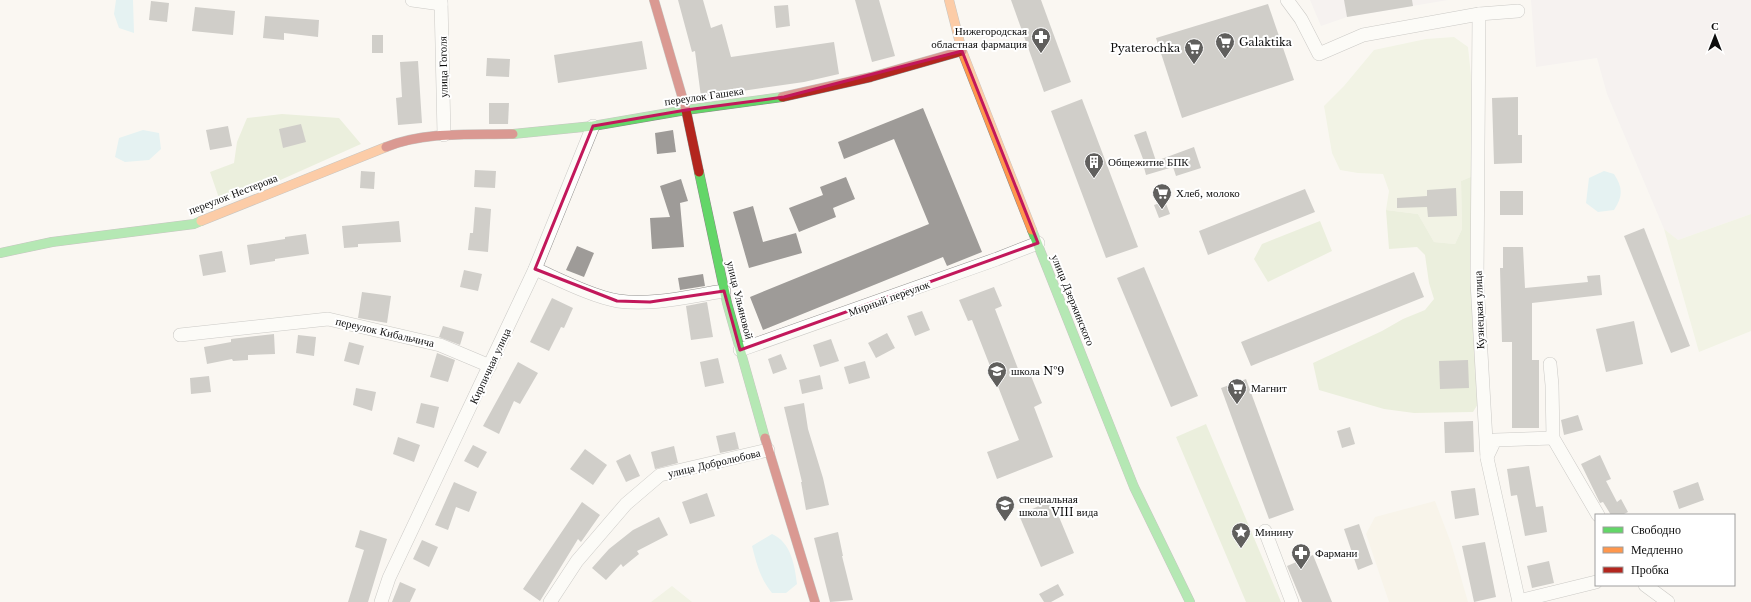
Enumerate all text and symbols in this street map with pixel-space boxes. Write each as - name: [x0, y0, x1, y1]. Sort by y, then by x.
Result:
- north arrow: [1695, 16, 1735, 56]
- text: С: [1711, 19, 1719, 33]
- place label: Нижегородская областная фармация: [931, 24, 1027, 51]
- pharmacy icon: Нижегородская областная фармация: [1030, 26, 1052, 54]
- supermarket icon: Galaktika: [1214, 31, 1236, 59]
- place label: Galaktika: [1239, 35, 1293, 49]
- street label: улица Гоголя: [435, 36, 451, 98]
- supermarket icon: Pyaterochka: [1183, 37, 1205, 65]
- place label: Pyaterochka: [1110, 41, 1181, 55]
- street label: переулок Гашека: [664, 84, 745, 108]
- building icon: Общежитие БПК: [1083, 151, 1105, 179]
- place label: Общежитие БПК: [1108, 155, 1189, 169]
- street label: переулок Нестерова: [187, 171, 279, 217]
- supermarket icon: Хлеб, молоко: [1151, 182, 1173, 210]
- place label: Хлеб, молоко: [1176, 186, 1240, 200]
- street label: улица Дзержинского: [1048, 252, 1098, 348]
- street label: улица Ульяновой: [723, 259, 757, 341]
- street label: Кузнецкая улица: [1471, 270, 1487, 349]
- street label: Мирный переулок: [846, 277, 932, 319]
- street label: переулок Кибальчича: [334, 314, 436, 350]
- street label: Кирпичная улица: [466, 326, 514, 406]
- school or university icon: школа №9: [986, 360, 1008, 388]
- place label: школа №9: [1011, 364, 1064, 378]
- supermarket icon: Магнит: [1226, 377, 1248, 405]
- place label: Магнит: [1251, 381, 1287, 395]
- street label: улица Добролюбова: [666, 446, 762, 480]
- place label: специальная школа VIII вида: [1019, 492, 1098, 519]
- school or university icon: специальная школа VIII вида: [994, 494, 1016, 522]
- legend: [1595, 514, 1735, 586]
- place icon: Минину: [1230, 521, 1252, 549]
- text: Свободно: [1631, 522, 1681, 537]
- place label: Минину: [1255, 525, 1294, 539]
- pharmacy icon: Фармани: [1290, 542, 1312, 570]
- text: Медленно: [1631, 542, 1683, 557]
- place label: Фармани: [1315, 546, 1358, 560]
- text: Пробка: [1631, 562, 1669, 577]

